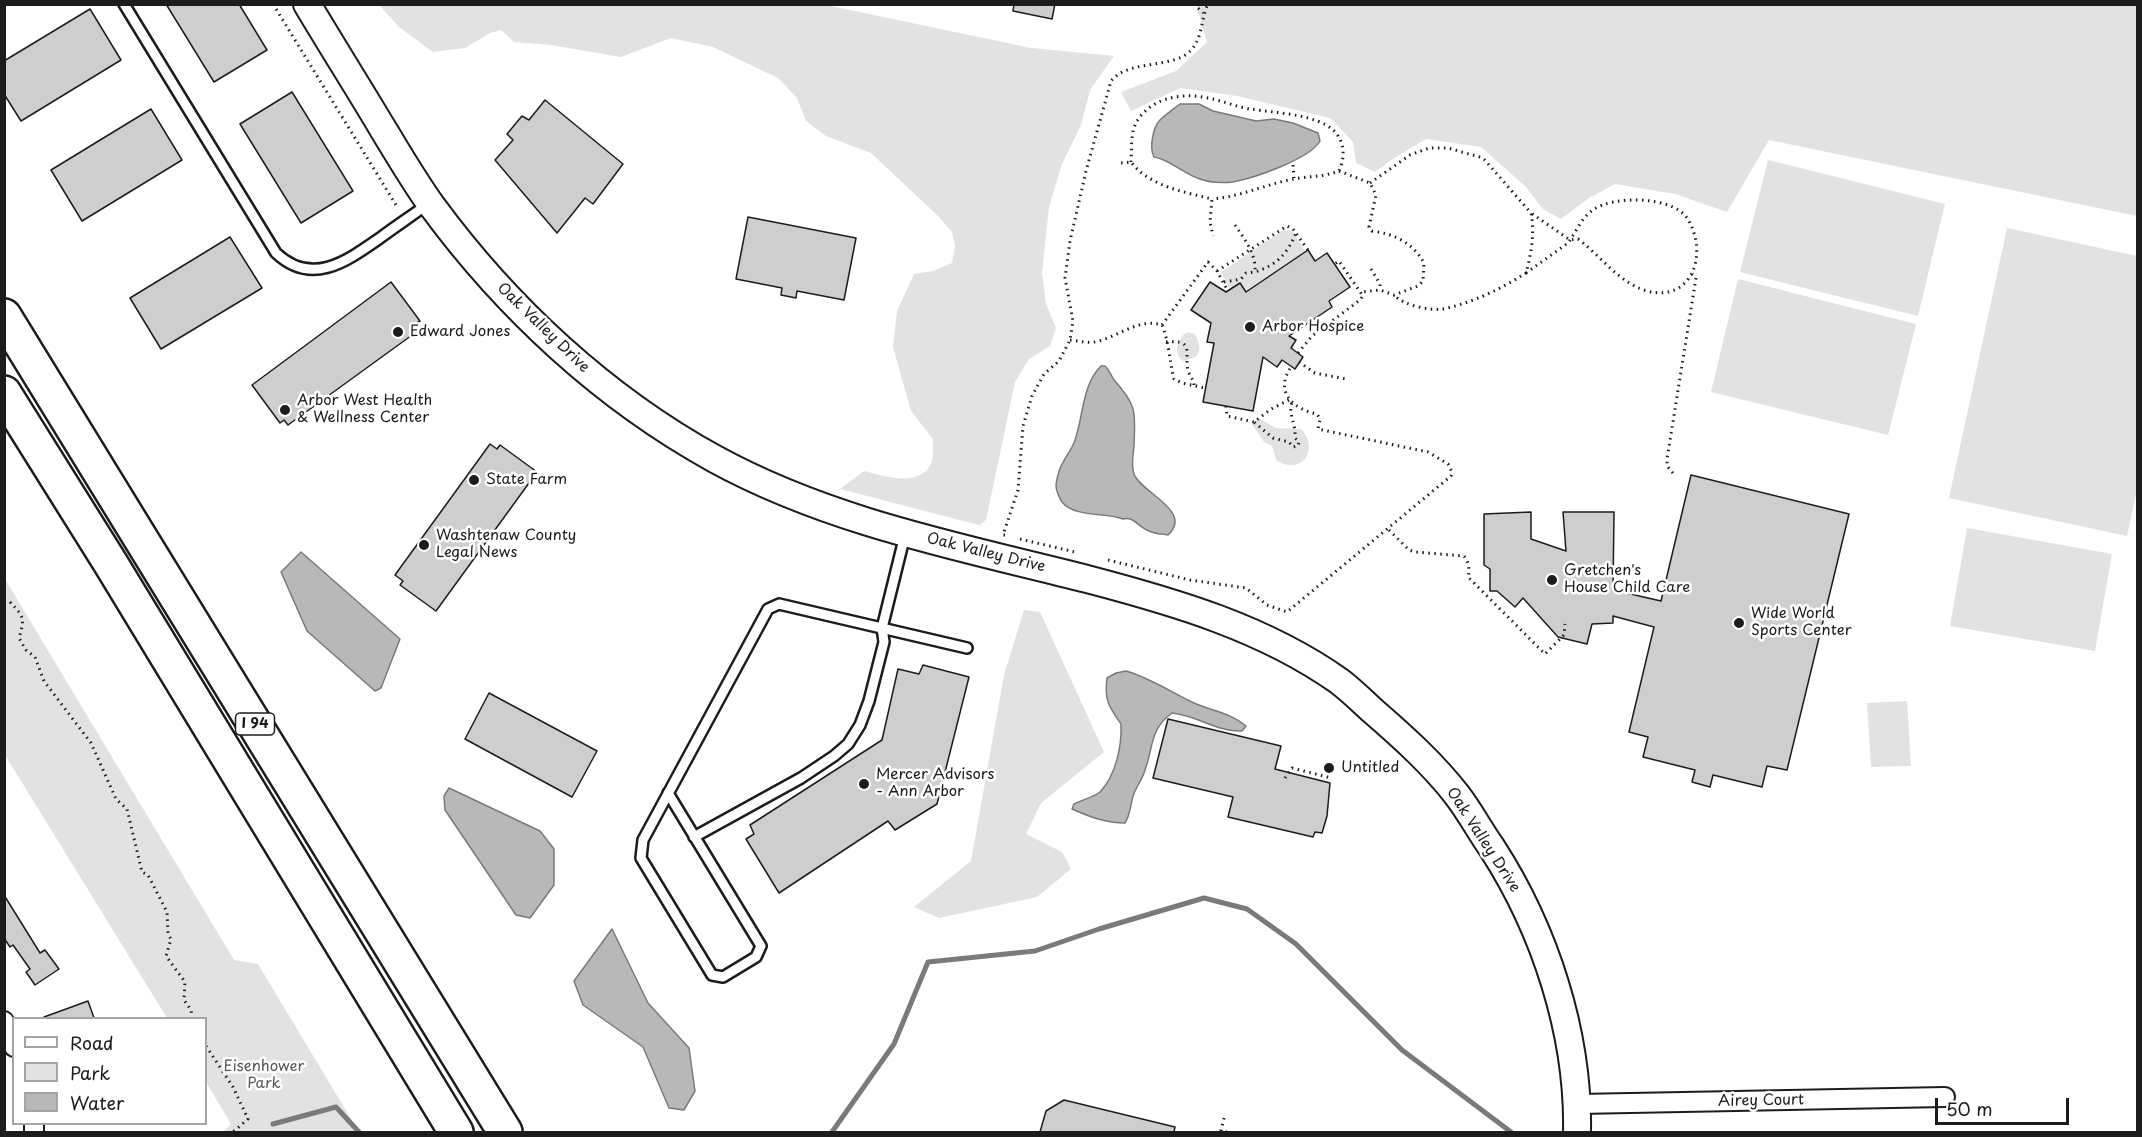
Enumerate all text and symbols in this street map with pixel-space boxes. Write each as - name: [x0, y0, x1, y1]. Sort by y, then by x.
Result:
- street label: Oak Valley Drive: [493, 279, 593, 377]
- place label: Arbor Hospice: [1262, 318, 1364, 336]
- marker: Arbor Hospice: [1243, 320, 1257, 334]
- place label: Edward Jones: [410, 323, 510, 341]
- marker: Edward Jones: [391, 325, 405, 339]
- place label: Arbor West Health & Wellness Center: [297, 392, 432, 427]
- marker: Arbor West Health & Wellness Center: [278, 403, 292, 417]
- place label: State Farm: [486, 471, 567, 489]
- marker: State Farm: [467, 473, 481, 487]
- place label: Washtenaw County Legal News: [436, 527, 576, 562]
- street label: Oak Valley Drive: [925, 530, 1047, 576]
- marker: Washtenaw County Legal News: [417, 538, 431, 552]
- place label: Gretchen's House Child Care: [1564, 562, 1690, 597]
- marker: Gretchen's House Child Care: [1545, 573, 1559, 587]
- place label: Wide World Sports Center: [1751, 605, 1852, 640]
- marker: Wide World Sports Center: [1732, 616, 1746, 630]
- road number: I 94: [236, 713, 274, 735]
- place label: Untitled: [1341, 759, 1399, 777]
- marker: Untitled: [1322, 761, 1336, 775]
- place label: Mercer Advisors - Ann Arbor: [876, 766, 994, 801]
- marker: Mercer Advisors - Ann Arbor: [857, 777, 871, 791]
- street label: Oak Valley Drive: [1442, 784, 1524, 896]
- legend: [12, 1017, 207, 1125]
- text: Road: [70, 1029, 114, 1056]
- park label: Eisenhower Park: [224, 1058, 304, 1093]
- text: Park: [70, 1059, 110, 1086]
- scale bar: [1938, 1086, 2072, 1124]
- text: Water: [70, 1089, 124, 1116]
- street label: Airey Court: [1718, 1091, 1804, 1111]
- text: 50 m: [1946, 1095, 1993, 1122]

